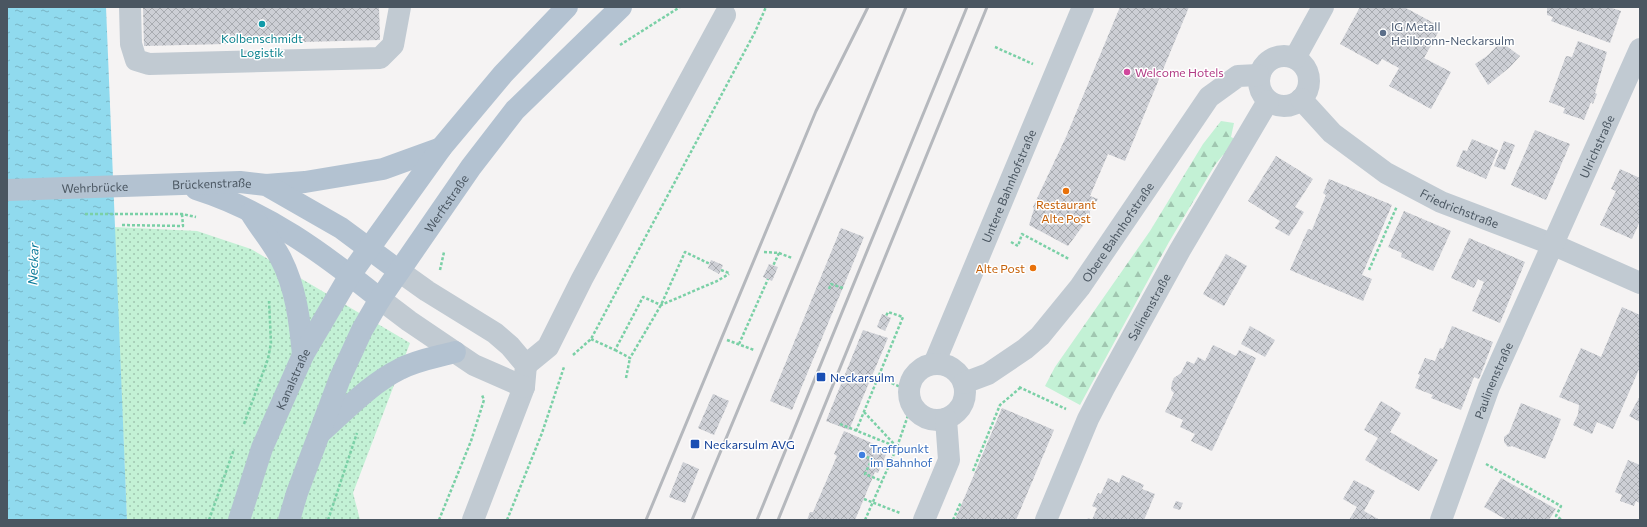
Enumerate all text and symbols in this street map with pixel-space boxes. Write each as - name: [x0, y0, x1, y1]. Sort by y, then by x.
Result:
- marker: Kolbenschmidt Logistik: [257, 19, 267, 29]
- place label: IG Metall Heilbronn-Neckarsulm: [1391, 19, 1515, 47]
- marker: IG Metall Heilbronn-Neckarsulm: [1378, 28, 1388, 38]
- place label: Kolbenschmidt Logistik: [221, 31, 303, 59]
- place label: Welcome Hotels: [1135, 65, 1224, 79]
- marker: Welcome Hotels: [1122, 67, 1132, 77]
- street label: Ulrichstraße: [1576, 113, 1617, 180]
- street label: Untere Bahnhofstraße: [978, 127, 1038, 245]
- street label: Werftstraße: [421, 172, 471, 235]
- street label: Brückenstraße: [172, 175, 252, 191]
- street label: Wehrbrücke: [61, 179, 128, 195]
- street label: Obere Bahnhofstraße: [1079, 179, 1156, 285]
- street label: Friedrichstraße: [1418, 185, 1501, 230]
- marker: Restaurant Alte Post: [1061, 186, 1071, 196]
- place label: Restaurant Alte Post: [1036, 197, 1096, 225]
- water label: Neckar: [24, 242, 42, 285]
- place label: Alte Post: [975, 261, 1025, 275]
- marker: Alte Post: [1028, 263, 1038, 273]
- street label: Salinenstraße: [1125, 271, 1173, 343]
- street label: Paulinenstraße: [1471, 340, 1515, 421]
- street label: Kanalstraße: [273, 346, 312, 412]
- place label: Neckarsulm: [830, 370, 894, 384]
- marker: Neckarsulm: [815, 371, 827, 383]
- place label: Neckarsulm AVG: [704, 437, 795, 451]
- marker: Neckarsulm AVG: [689, 438, 701, 450]
- place label: Treffpunkt im Bahnhof: [870, 441, 933, 469]
- marker: Treffpunkt im Bahnhof: [857, 450, 867, 460]

